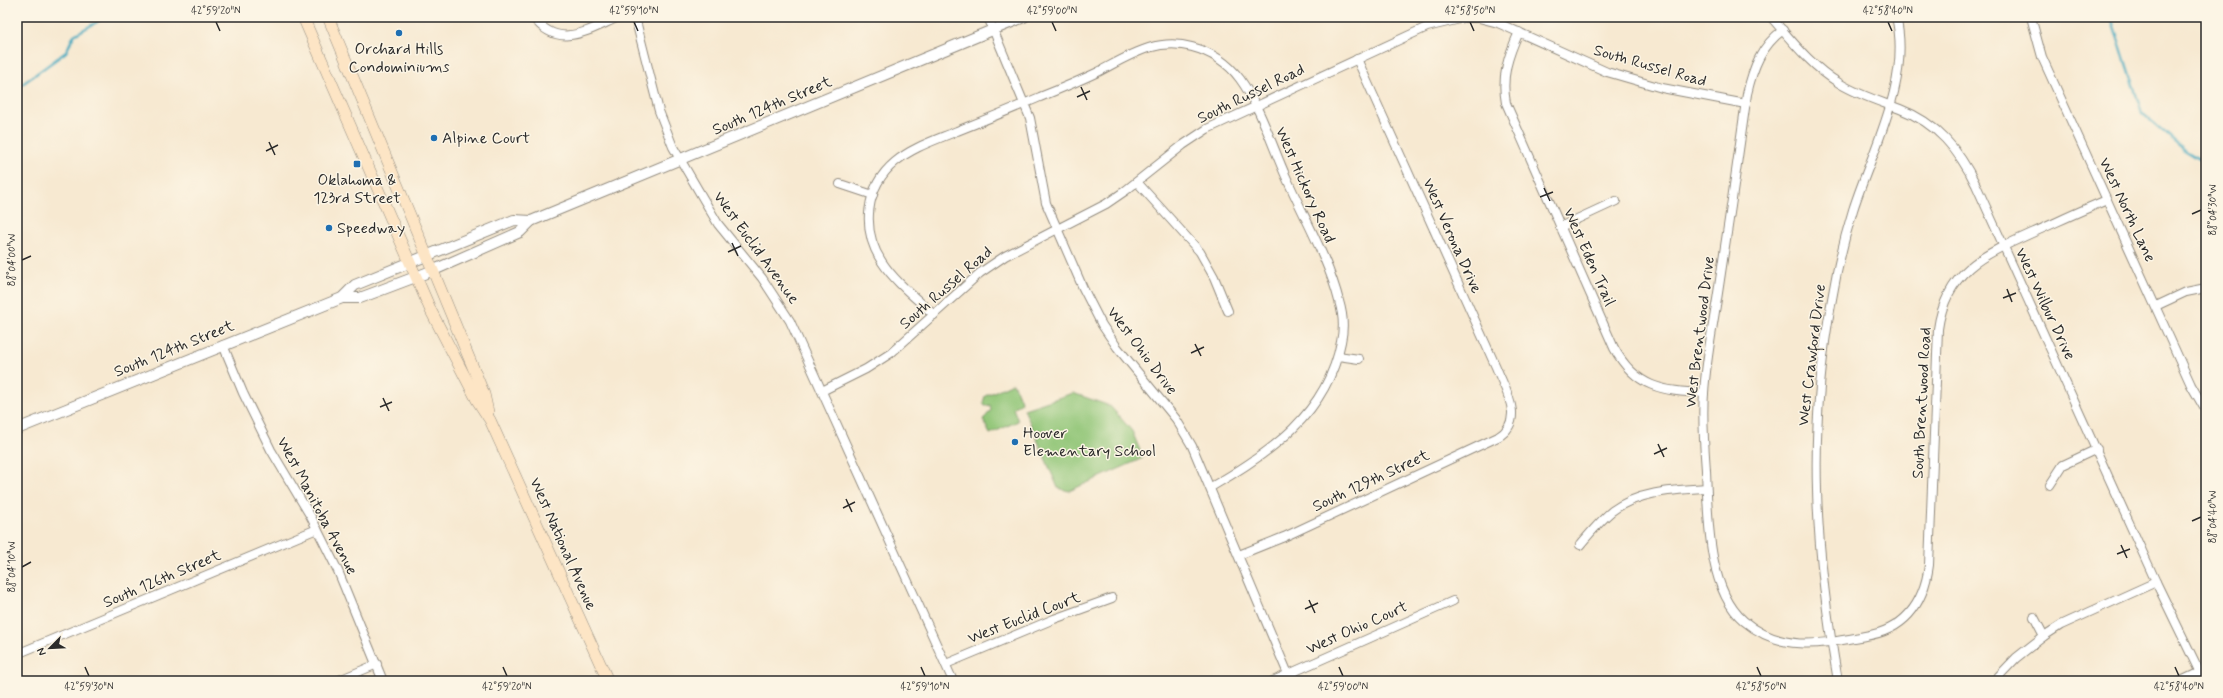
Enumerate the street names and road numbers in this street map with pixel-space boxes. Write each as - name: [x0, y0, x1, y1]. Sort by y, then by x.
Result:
- street label: South Russel Road: [1591, 40, 1709, 92]
- street label: South Russel Road: [1194, 59, 1308, 129]
- street label: South 124th Street: [709, 71, 835, 141]
- street label: West Hickory Road: [1270, 124, 1340, 246]
- street label: West North Lane: [2094, 154, 2160, 266]
- street label: West Verona Drive: [1417, 175, 1487, 297]
- street label: West Euclid Avenue: [708, 188, 804, 309]
- street label: West Eden Trail: [1558, 205, 1620, 309]
- street label: South Russel Road: [895, 242, 997, 334]
- street label: West Wilbur Drive: [2010, 245, 2080, 363]
- street label: West Brentwood Drive: [1680, 255, 1720, 409]
- street label: West Crawford Drive: [1793, 283, 1833, 428]
- street label: West Ohio Drive: [1102, 303, 1182, 399]
- street label: South 124th Street: [111, 315, 238, 383]
- street label: South Brentwood Road: [1908, 327, 1936, 479]
- street label: West Manitoba Avenue: [272, 433, 362, 579]
- street label: South 129th Street: [1309, 444, 1433, 517]
- street label: West National Avenue: [524, 475, 602, 614]
- street label: South 126th Street: [100, 545, 225, 613]
- street label: West Euclid Court: [965, 587, 1084, 649]
- street label: West Ohio Court: [1303, 596, 1411, 660]

